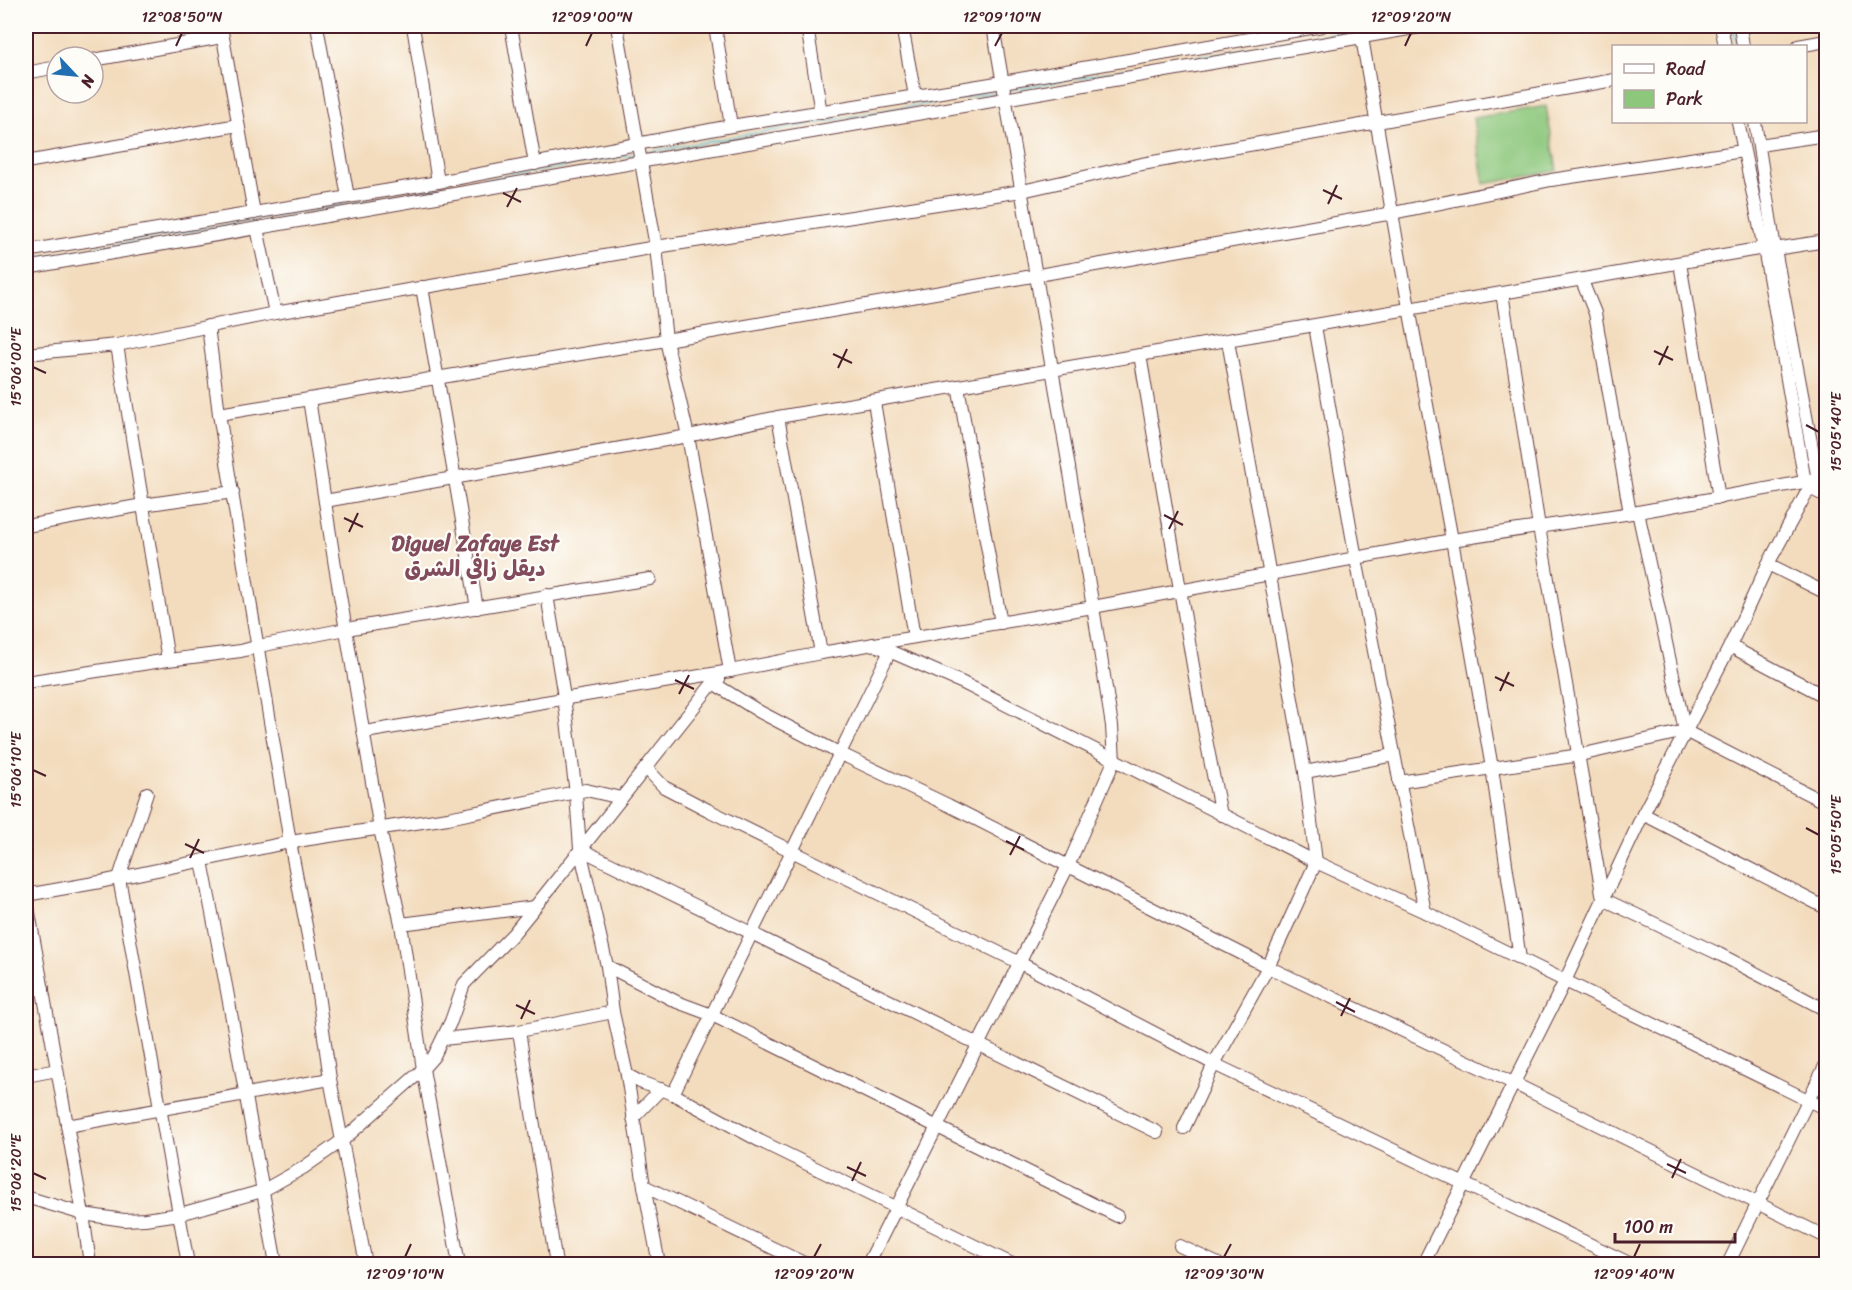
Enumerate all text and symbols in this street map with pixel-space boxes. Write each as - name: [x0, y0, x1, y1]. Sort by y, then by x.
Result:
- text: 12°08'50"N: [142, 4, 223, 30]
- text: 12°09'00"N: [551, 4, 633, 30]
- text: 12°09'10"N: [963, 4, 1042, 30]
- text: 12°09'20"N: [1371, 4, 1452, 30]
- north arrow: [45, 45, 105, 105]
- legend: [1612, 45, 1807, 123]
- text: Road: [1666, 53, 1706, 85]
- text: N: [72, 69, 104, 94]
- text: Park: [1666, 83, 1703, 115]
- text: 15°06'00"E: [3, 326, 29, 407]
- text: 15°05'40"E: [1823, 391, 1849, 472]
- district label: Diguel Zafaye Est ديقل زافي الشرق: [391, 524, 560, 588]
- text: 15°06'10"E: [3, 730, 29, 808]
- text: 15°05'50"E: [1823, 794, 1849, 875]
- text: 15°06'20"E: [3, 1132, 29, 1212]
- scale bar: [1615, 1206, 1735, 1244]
- text: 100 m: [1624, 1211, 1673, 1243]
- text: 12°09'10"N: [366, 1261, 445, 1287]
- text: 12°09'20"N: [774, 1261, 855, 1287]
- text: 12°09'30"N: [1184, 1261, 1265, 1287]
- text: 12°09'40"N: [1593, 1261, 1675, 1287]

